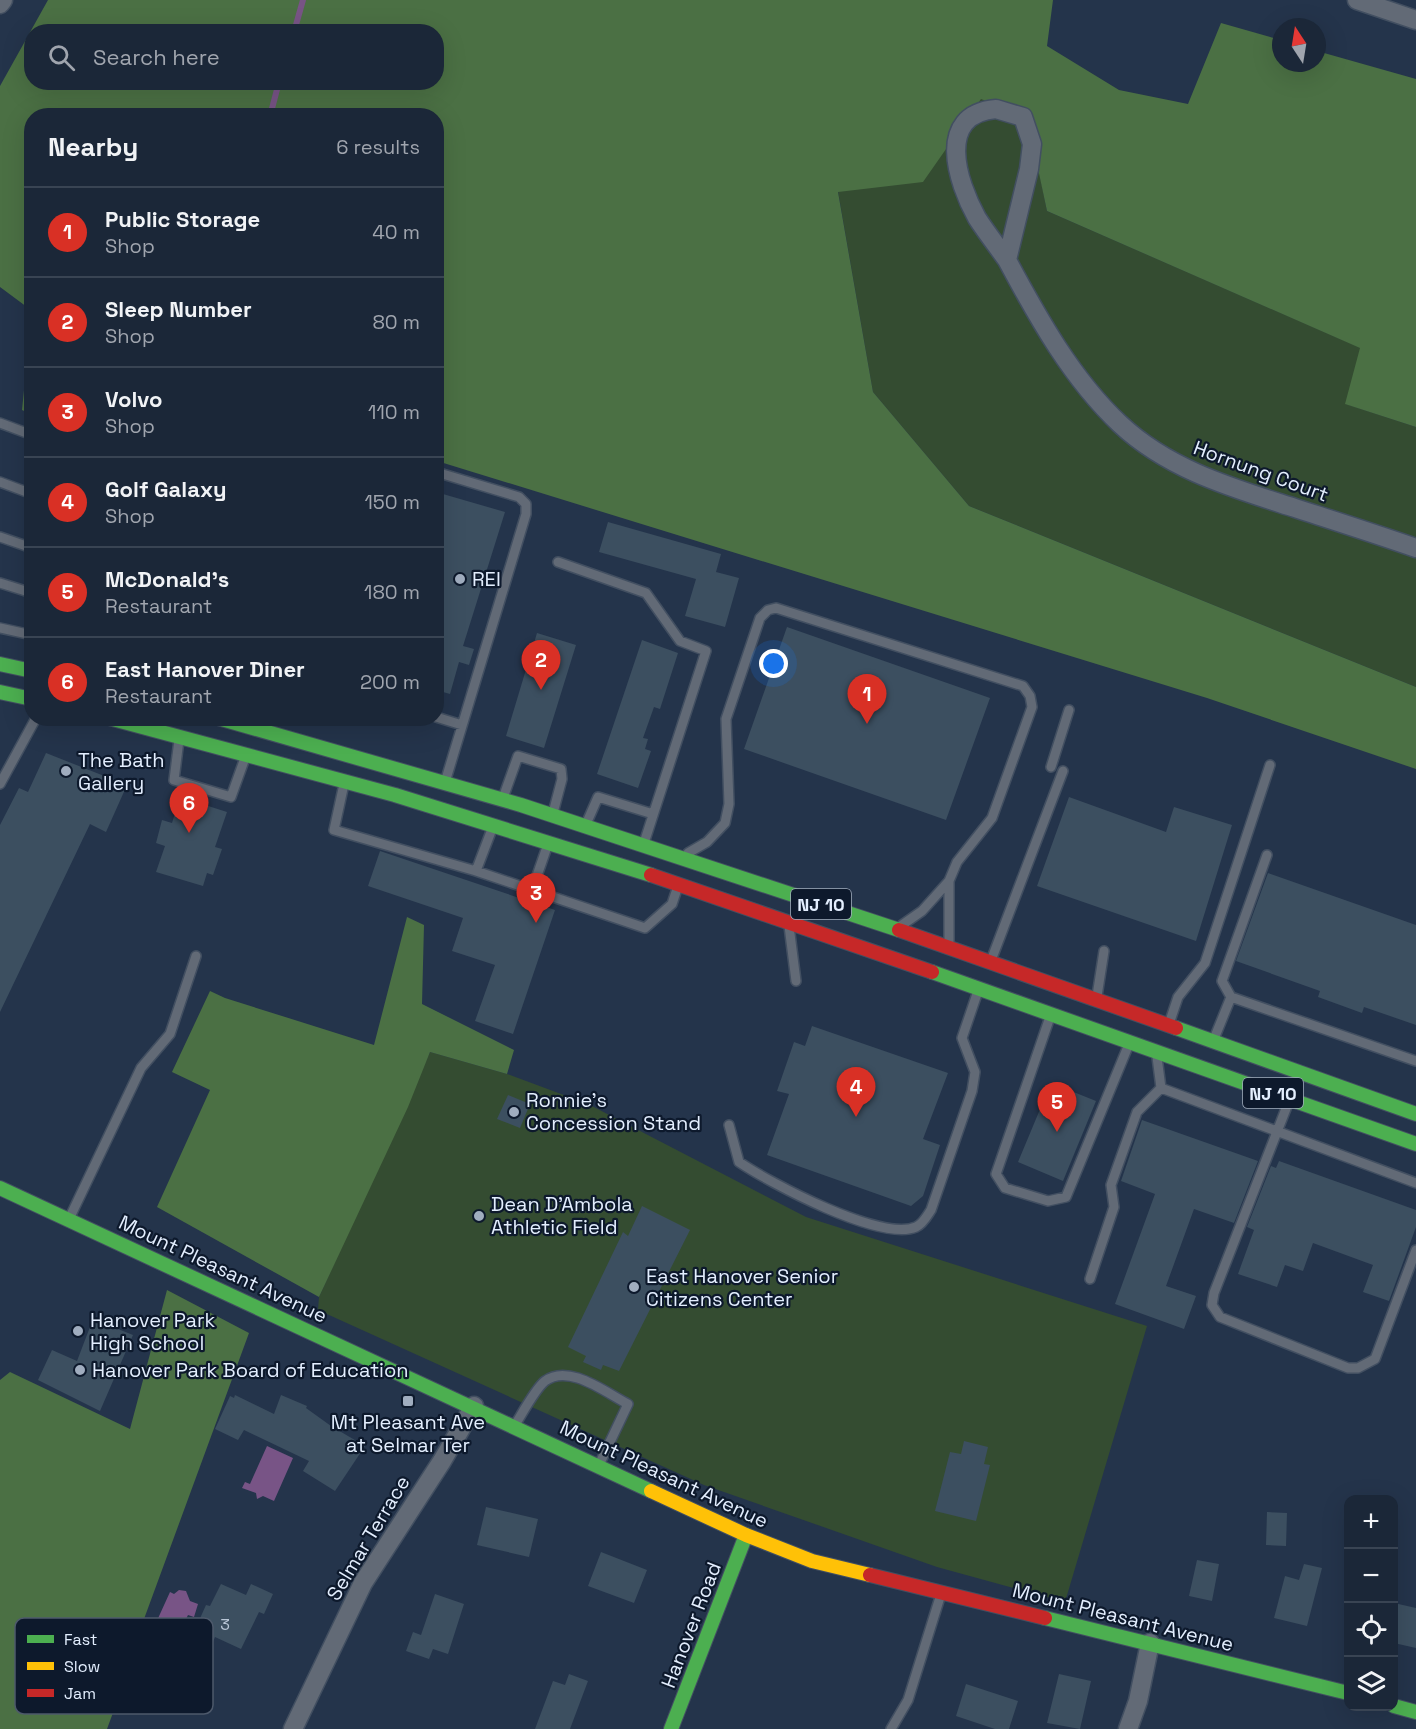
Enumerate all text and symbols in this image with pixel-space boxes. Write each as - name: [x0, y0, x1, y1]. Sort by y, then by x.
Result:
- north arrow: [1272, 18, 1326, 72]
- search box: [24, 24, 444, 90]
- icon: search: [45, 41, 78, 74]
- text: Search here: [93, 43, 220, 71]
- text: Nearby: [48, 130, 138, 164]
- text: 6 results: [336, 134, 420, 160]
- text: Public Storage: [105, 205, 260, 233]
- text: 1: [63, 219, 72, 245]
- text: 40 m: [372, 219, 420, 245]
- text: Shop: [105, 233, 155, 259]
- text: Sleep Number: [105, 295, 252, 323]
- text: 2: [62, 309, 73, 335]
- text: 80 m: [372, 309, 420, 335]
- text: Shop: [105, 323, 155, 349]
- text: Volvo: [105, 385, 162, 413]
- text: 3: [61, 399, 74, 425]
- text: 110 m: [368, 399, 420, 425]
- text: Shop: [105, 413, 155, 439]
- street label: Hornung Court: [1190, 435, 1332, 507]
- text: Golf Galaxy: [105, 475, 227, 503]
- text: 4: [61, 489, 74, 515]
- text: 150 m: [365, 489, 420, 515]
- text: Shop: [105, 503, 155, 529]
- text: McDonald's: [105, 565, 229, 593]
- place label: REI: [472, 566, 501, 592]
- marker: REI: [453, 572, 467, 586]
- text: 5: [62, 579, 74, 605]
- text: 180 m: [364, 579, 420, 605]
- text: Restaurant: [105, 593, 212, 619]
- pin: 2: [522, 640, 560, 690]
- your location: [759, 649, 788, 678]
- text: East Hanover Diner: [105, 655, 305, 683]
- text: 6: [61, 669, 74, 695]
- text: 200 m: [360, 669, 420, 695]
- pin: 1: [848, 674, 886, 724]
- text: Restaurant: [105, 683, 212, 709]
- place label: The Bath Gallery: [78, 747, 165, 796]
- marker: The Bath Gallery: [59, 764, 73, 778]
- pin: 6: [170, 784, 208, 833]
- pin: 3: [516, 874, 556, 923]
- road number: NJ 10: [791, 889, 851, 919]
- pin: 4: [836, 1068, 876, 1117]
- road number: NJ 10: [1243, 1078, 1303, 1108]
- pin: 5: [1038, 1082, 1076, 1132]
- place label: Ronnie's Concession Stand: [526, 1087, 701, 1136]
- marker: Ronnie's Concession Stand: [507, 1105, 521, 1119]
- place label: Dean D'Ambola Athletic Field: [491, 1191, 633, 1240]
- street label: Mount Pleasant Avenue: [115, 1209, 331, 1329]
- marker: Dean D'Ambola Athletic Field: [472, 1209, 486, 1223]
- place label: East Hanover Senior Citizens Center: [646, 1263, 838, 1312]
- marker: East Hanover Senior Citizens Center: [627, 1280, 641, 1294]
- place label: Hanover Park High School: [90, 1307, 216, 1356]
- marker: Hanover Park High School: [71, 1324, 85, 1338]
- place label: Hanover Park Board of Education: [92, 1357, 409, 1383]
- marker: Hanover Park Board of Education: [73, 1363, 87, 1377]
- marker: Mt Pleasant Ave at Selmar Ter: [401, 1394, 415, 1408]
- place label: Mt Pleasant Ave at Selmar Ter: [331, 1409, 485, 1458]
- street label: Mount Pleasant Avenue: [556, 1414, 772, 1534]
- street label: Selmar Terrace: [320, 1471, 416, 1605]
- map controls: [1344, 1495, 1398, 1711]
- button: +: [1344, 1495, 1398, 1549]
- button: −: [1344, 1549, 1398, 1603]
- street label: Hanover Road: [655, 1558, 727, 1692]
- street label: Mount Pleasant Avenue: [1010, 1577, 1236, 1657]
- button: locate: [1344, 1603, 1398, 1657]
- house number: 3: [220, 1614, 230, 1635]
- legend: [15, 1618, 213, 1714]
- text: Fast: [64, 1629, 97, 1650]
- text: Slow: [64, 1656, 100, 1677]
- button: layers: [1344, 1657, 1398, 1711]
- text: Jam: [64, 1683, 96, 1704]

